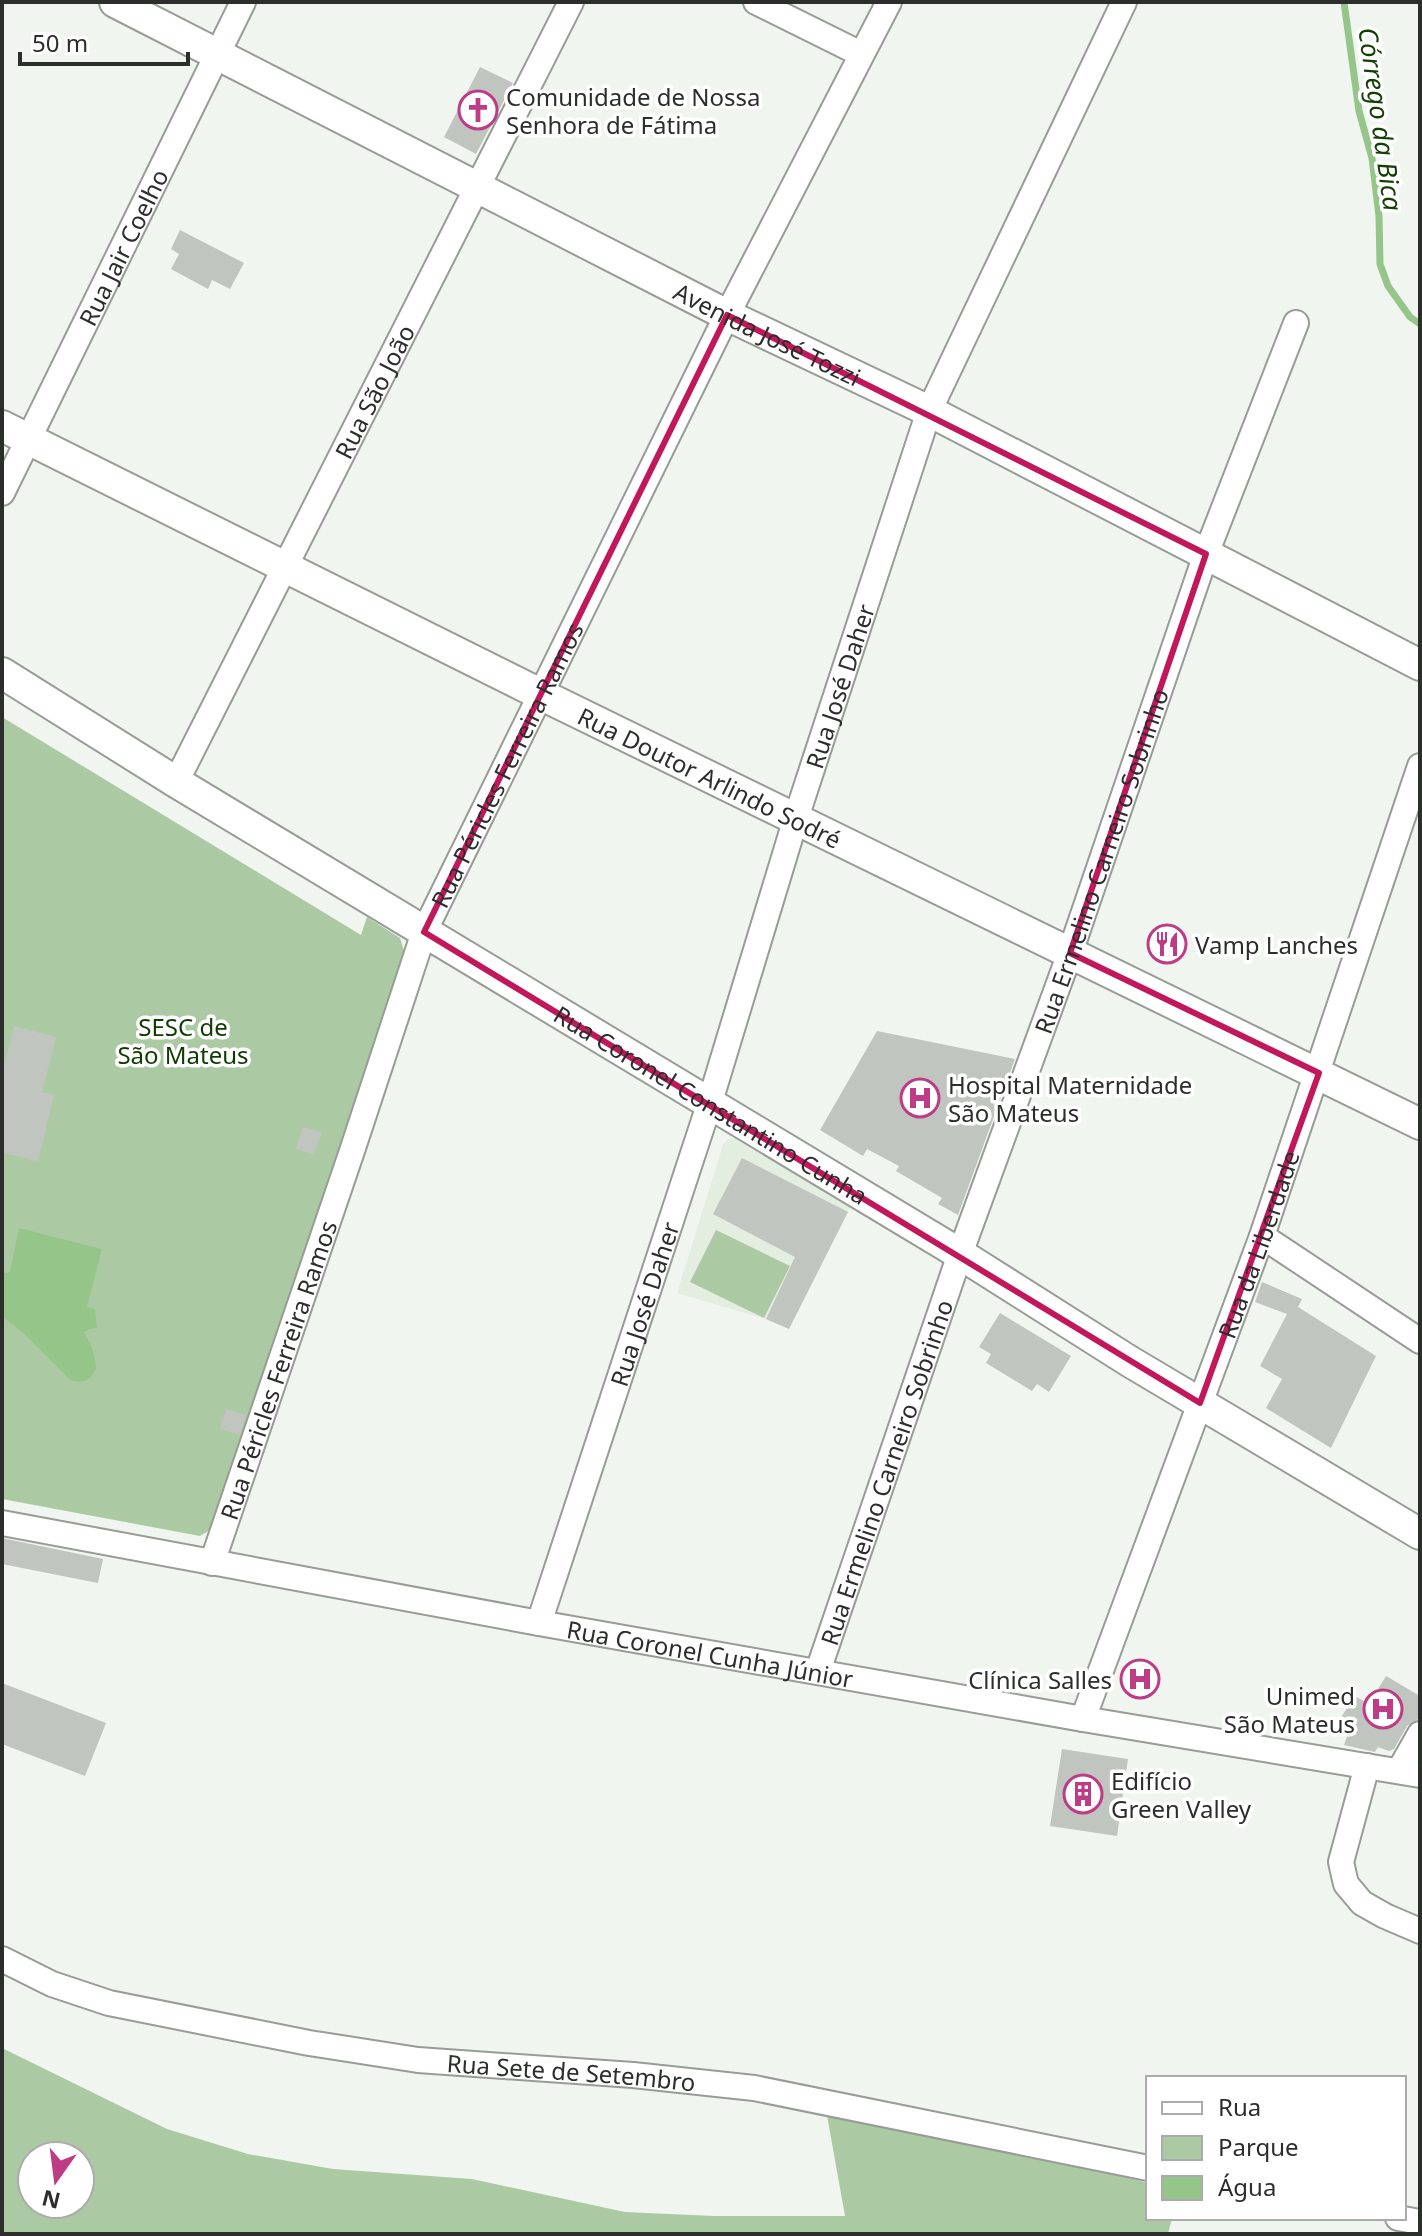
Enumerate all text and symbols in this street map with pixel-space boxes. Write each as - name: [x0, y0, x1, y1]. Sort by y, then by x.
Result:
- scale bar: [20, 16, 188, 66]
- water label: Córrego da Bica: [1350, 25, 1412, 213]
- text: 50 m: [32, 26, 88, 59]
- place label: Comunidade de Nossa Senhora de Fátima: [506, 80, 761, 141]
- church icon: Comunidade de Nossa Senhora de Fátima: [457, 89, 499, 131]
- street label: Rua Jair Coelho: [70, 163, 175, 331]
- street label: Avenida José Tozzi: [669, 274, 866, 393]
- street label: Rua São João: [326, 319, 422, 464]
- street label: Rua José Daher: [797, 599, 881, 772]
- street label: Rua Péricles Ferreira Ramos: [422, 617, 590, 913]
- street label: Rua Ermelino Carneiro Sobrinho: [1026, 684, 1175, 1038]
- street label: Rua Doutor Arlindo Sodré: [573, 699, 847, 855]
- restaurant icon: Vamp Lanches: [1146, 923, 1188, 965]
- place label: Vamp Lanches: [1195, 928, 1358, 961]
- street label: Rua Coronel Constantino Cunha: [548, 997, 874, 1211]
- park label: SESC de São Mateus: [117, 1010, 249, 1071]
- place label: Hospital Maternidade São Mateus: [948, 1068, 1192, 1129]
- hospital icon: Hospital Maternidade São Mateus: [899, 1077, 941, 1119]
- street label: Rua da Liberdade: [1209, 1146, 1306, 1343]
- street label: Rua Péricles Ferreira Ramos: [212, 1216, 344, 1524]
- street label: Rua José Daher: [601, 1217, 686, 1390]
- street label: Rua Ermelino Carneiro Sobrinho: [812, 1295, 960, 1649]
- street label: Rua Coronel Cunha Júnior: [564, 1612, 856, 1695]
- hospital icon: Clínica Salles: [1119, 1658, 1161, 1700]
- place label: Clínica Salles: [968, 1663, 1112, 1696]
- place label: Unimed São Mateus: [1224, 1679, 1355, 1740]
- hospital icon: Unimed São Mateus: [1362, 1688, 1404, 1730]
- place label: Edifício Green Valley: [1111, 1764, 1252, 1825]
- building icon: Edifício Green Valley: [1062, 1773, 1104, 1815]
- street label: Rua Sete de Setembro: [446, 2046, 697, 2098]
- legend: [1146, 2076, 1406, 2220]
- text: Rua: [1218, 2090, 1261, 2123]
- text: Parque: [1218, 2130, 1299, 2163]
- north arrow: [16, 2140, 96, 2220]
- text: Água: [1218, 2170, 1276, 2203]
- text: N: [39, 2184, 63, 2217]

